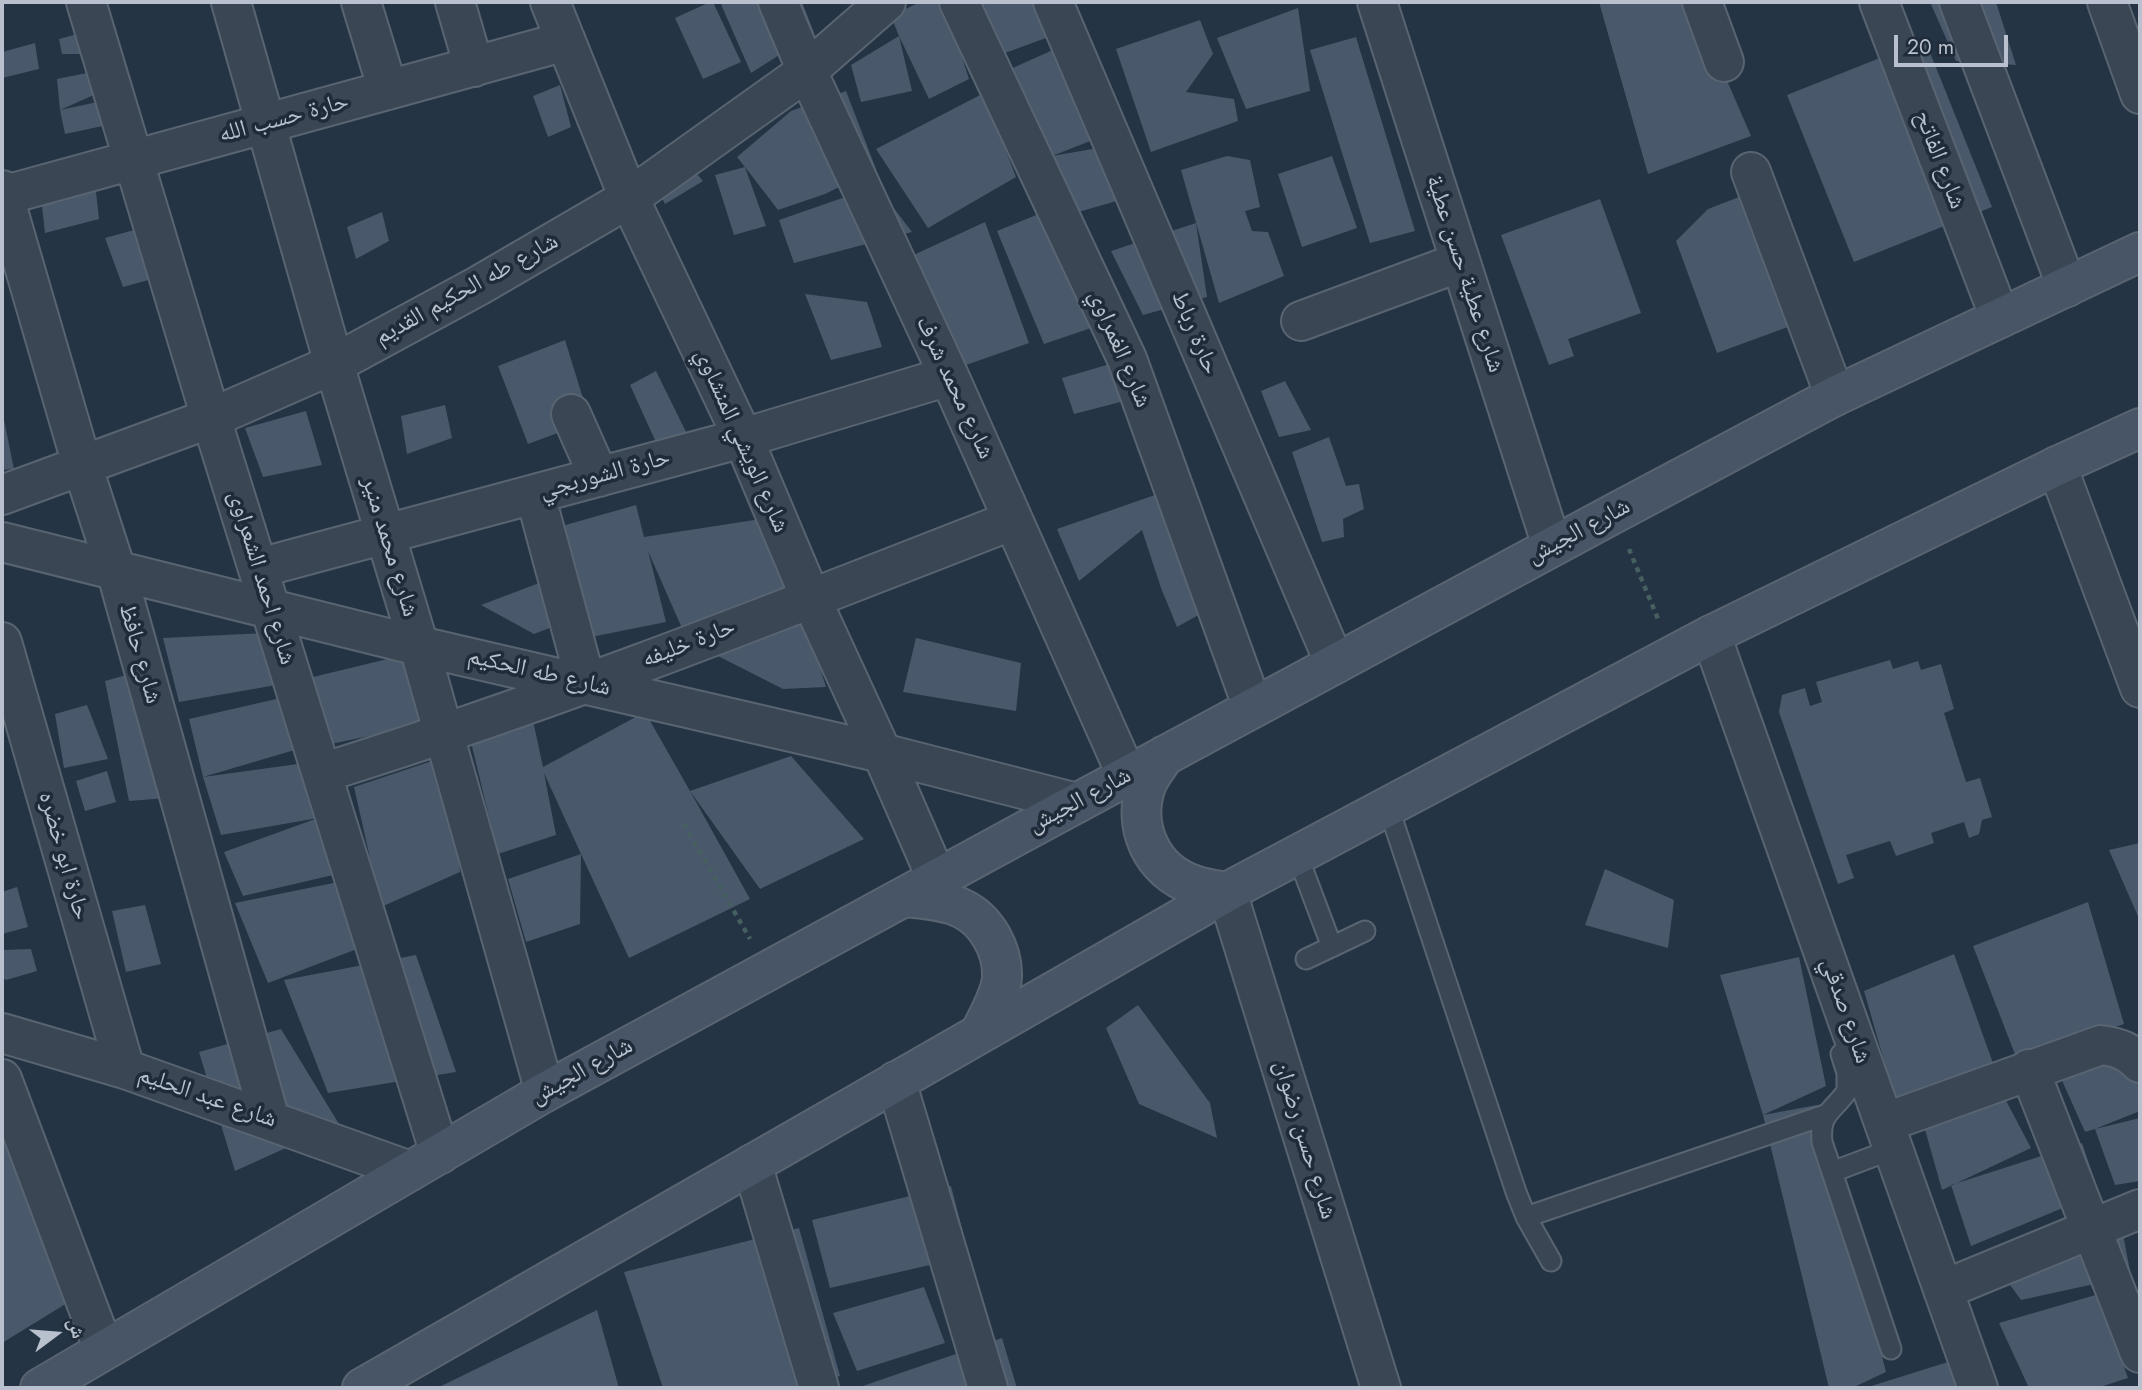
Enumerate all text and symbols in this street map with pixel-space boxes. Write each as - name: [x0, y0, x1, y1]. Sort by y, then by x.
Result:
- scale bar: [1897, 21, 2011, 65]
- text: 20 m: [1907, 32, 1954, 62]
- street label: حارة حسب الله: [216, 88, 352, 150]
- street label: شارع الفاتح: [1907, 107, 1971, 213]
- street label: شارع عطية حسن عطية: [1418, 172, 1510, 376]
- street label: شارع طه الحكيم القديم: [370, 228, 564, 352]
- street label: شارع الغمراوي: [1081, 286, 1157, 412]
- street label: حارة رباط: [1164, 287, 1224, 379]
- street label: شارع محمد شرف: [908, 312, 1000, 464]
- street label: شارع الويشي المنشاوي: [687, 344, 795, 538]
- street label: حارة الشوربجي: [537, 444, 673, 506]
- street label: شارع محمد منير: [354, 474, 424, 620]
- street label: شارع احمد الشعراوى: [221, 488, 301, 668]
- street label: شارع الجيش: [1523, 493, 1635, 571]
- street label: شارع حافظ: [111, 601, 167, 707]
- street label: حارة خليفه: [638, 613, 740, 675]
- street label: شارع طه الحكيم: [465, 643, 613, 703]
- street label: شارع الجيش: [1024, 762, 1136, 840]
- street label: حارة ابو خضره: [31, 789, 95, 923]
- street label: شارع صدقي: [1814, 954, 1876, 1068]
- street label: شارع الجيش: [526, 1032, 638, 1112]
- street label: شارع حسن رضوان: [1266, 1057, 1342, 1223]
- street label: شارع عبد الحليم: [134, 1061, 280, 1135]
- north arrow: [21, 1299, 91, 1369]
- text: ش: [61, 1315, 92, 1341]

